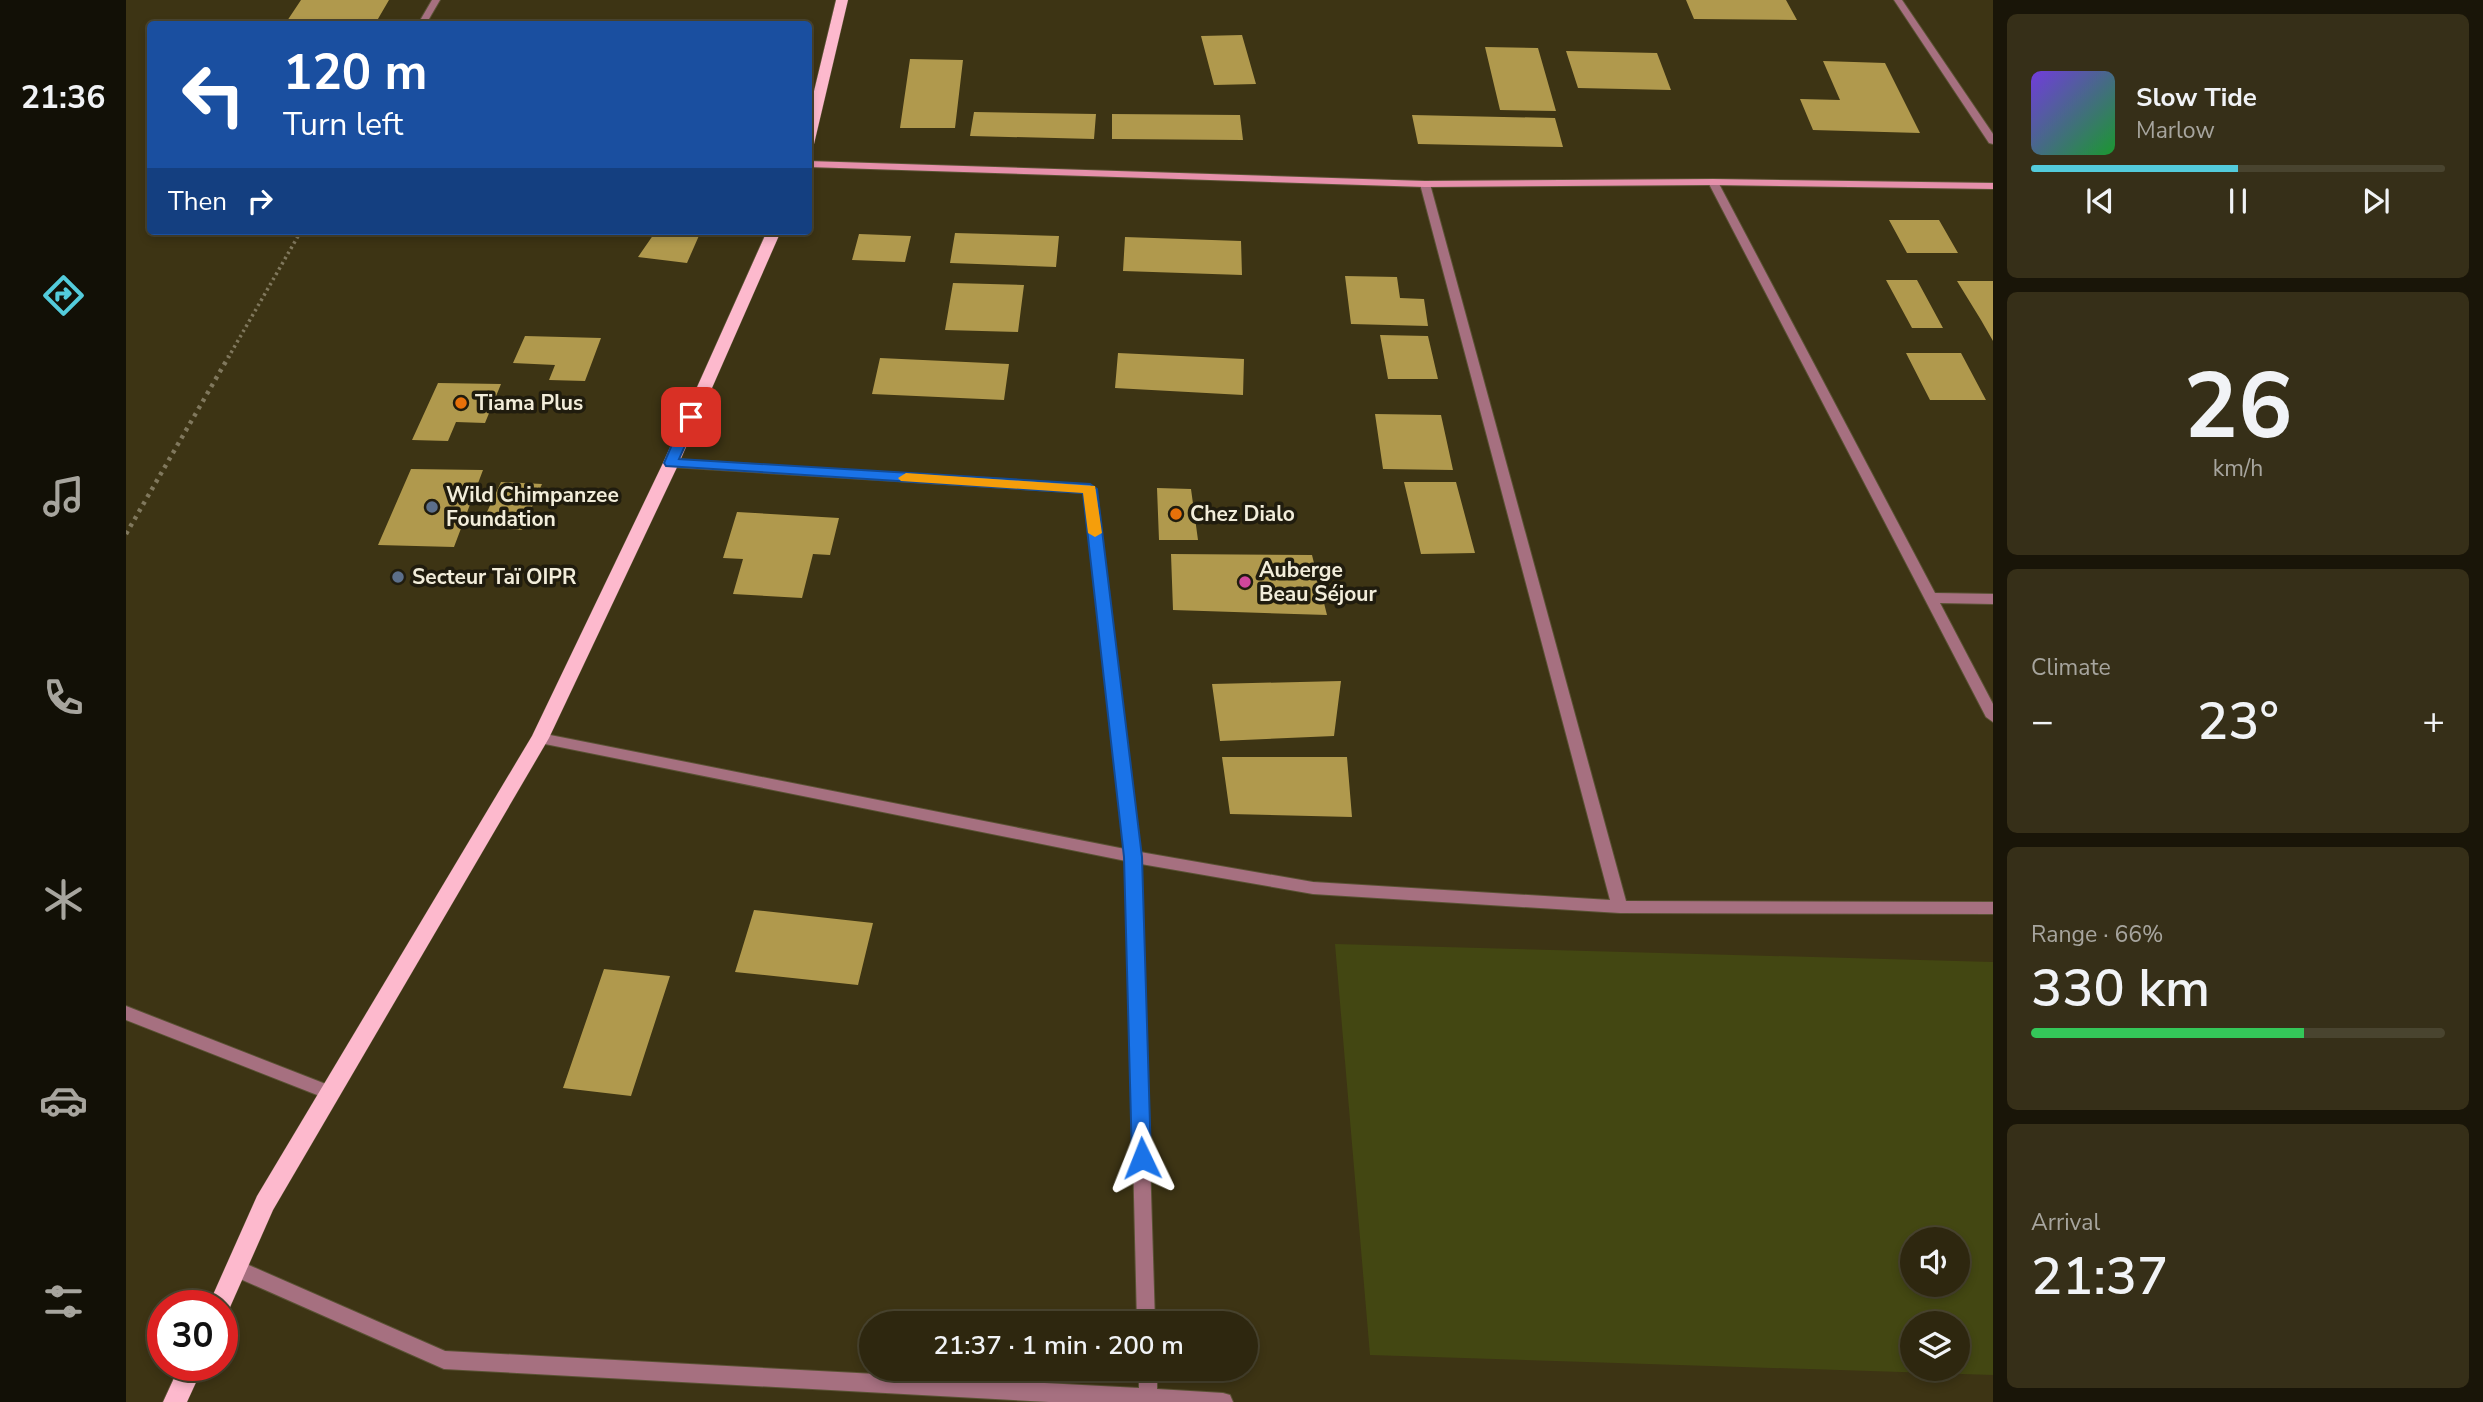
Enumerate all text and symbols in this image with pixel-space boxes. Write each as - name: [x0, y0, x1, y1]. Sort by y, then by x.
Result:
- text: 120 m: [283, 39, 427, 106]
- icon: left: [168, 49, 259, 140]
- text: 21:36: [21, 76, 105, 119]
- text: Slow Tide: [2136, 80, 2257, 115]
- text: Turn left: [283, 103, 403, 146]
- text: Marlow: [2136, 115, 2215, 146]
- icon: right: [241, 182, 279, 220]
- icon: previous: [2081, 182, 2119, 220]
- icon: pause: [2219, 182, 2257, 220]
- icon: next: [2357, 182, 2395, 220]
- text: Then: [168, 184, 227, 219]
- icon: directions: [39, 271, 88, 320]
- text: 26: [2183, 345, 2293, 469]
- pin: [661, 387, 721, 447]
- place label: Tiama Plus: [475, 389, 583, 417]
- marker: Tiama Plus: [453, 395, 469, 411]
- icon: arrive: [672, 398, 710, 436]
- text: km/h: [2213, 453, 2263, 484]
- icon: music: [39, 472, 88, 521]
- place label: Wild Chimpanzee Foundation: [446, 481, 619, 533]
- marker: Wild Chimpanzee Foundation: [424, 499, 440, 515]
- place label: Chez Dialo: [1190, 500, 1295, 528]
- marker: Chez Dialo: [1168, 506, 1184, 522]
- place label: Auberge Beau Séjour: [1259, 556, 1377, 608]
- place label: Secteur Taï OIPR: [412, 563, 577, 591]
- marker: Secteur Taï OIPR: [390, 569, 406, 585]
- marker: Auberge Beau Séjour: [1237, 574, 1253, 590]
- text: Climate: [2031, 652, 2111, 683]
- icon: phone: [39, 673, 88, 722]
- text: 23°: [2197, 686, 2279, 757]
- text: −: [2031, 696, 2054, 747]
- text: +: [2422, 696, 2445, 747]
- icon: climate: [39, 875, 88, 924]
- text: Range · 66%: [2031, 919, 2163, 950]
- text: 330 km: [2031, 953, 2210, 1024]
- icon: car: [39, 1076, 88, 1125]
- position arrow: [1105, 1121, 1179, 1195]
- text: Arrival: [2031, 1207, 2100, 1238]
- map controls: [1900, 1227, 1970, 1381]
- button: sound: [1900, 1227, 1970, 1297]
- text: 21:37: [2031, 1241, 2168, 1312]
- icon: filters: [39, 1277, 88, 1326]
- speed limit sign: 30: [147, 1290, 238, 1381]
- button: layers: [1900, 1311, 1970, 1381]
- text: 21:37 · 1 min · 200 m: [933, 1328, 1184, 1363]

